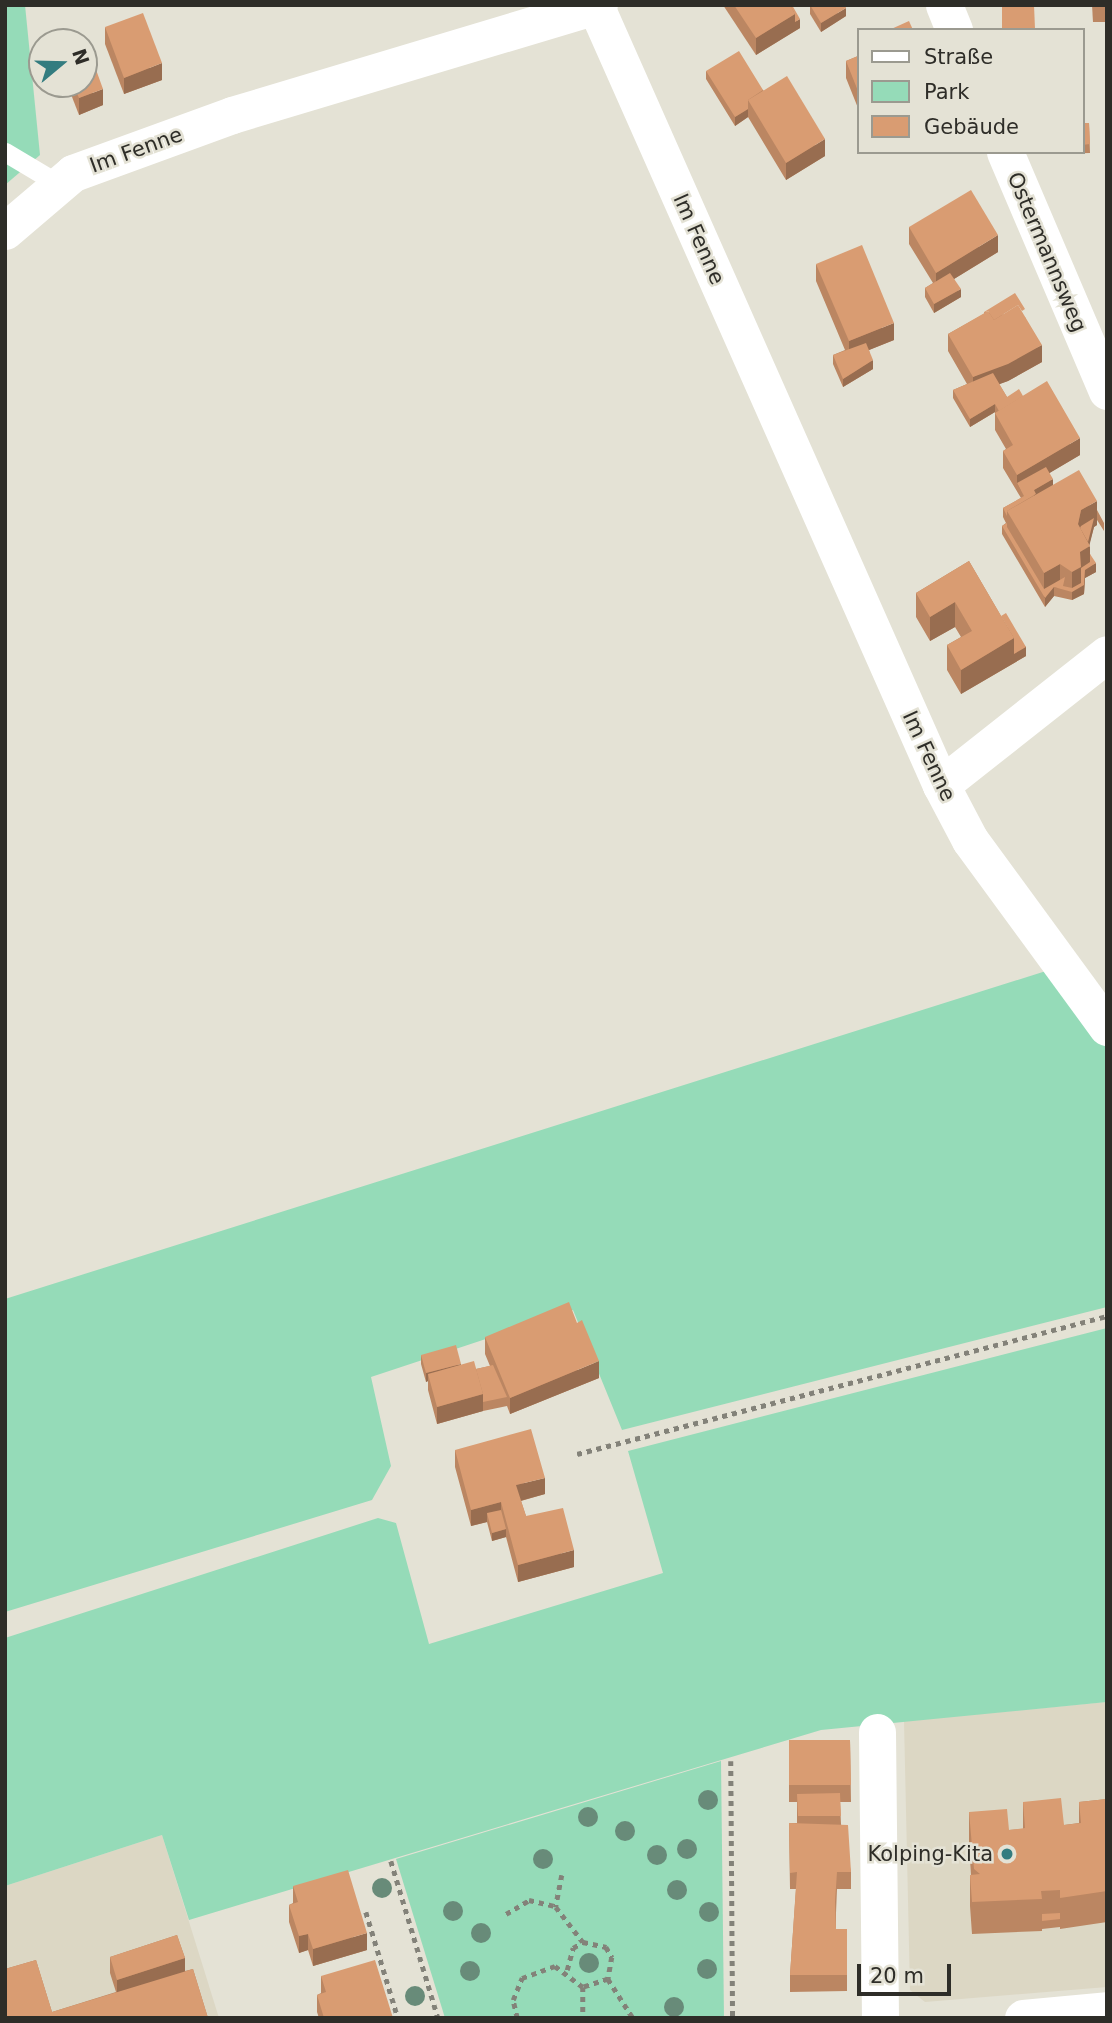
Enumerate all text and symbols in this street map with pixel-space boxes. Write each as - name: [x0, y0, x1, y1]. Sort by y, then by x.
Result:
- north arrow: [28, 28, 98, 98]
- legend: [856, 28, 1084, 154]
- text: Straße: [924, 45, 993, 69]
- text: N: [68, 46, 94, 68]
- text: Park: [924, 80, 969, 104]
- text: Gebäude: [924, 115, 1019, 139]
- street label: Im Fenne: [86, 122, 186, 178]
- street label: Ostermannsweg: [1002, 168, 1092, 336]
- street label: Im Fenne: [668, 190, 730, 288]
- street label: Im Fenne: [897, 707, 961, 805]
- place label: Kolping-Kita: [868, 1841, 993, 1867]
- marker: Kolping-Kita: [999, 1846, 1015, 1862]
- scale bar: [860, 1950, 954, 1994]
- text: 20 m: [870, 1964, 924, 1988]

